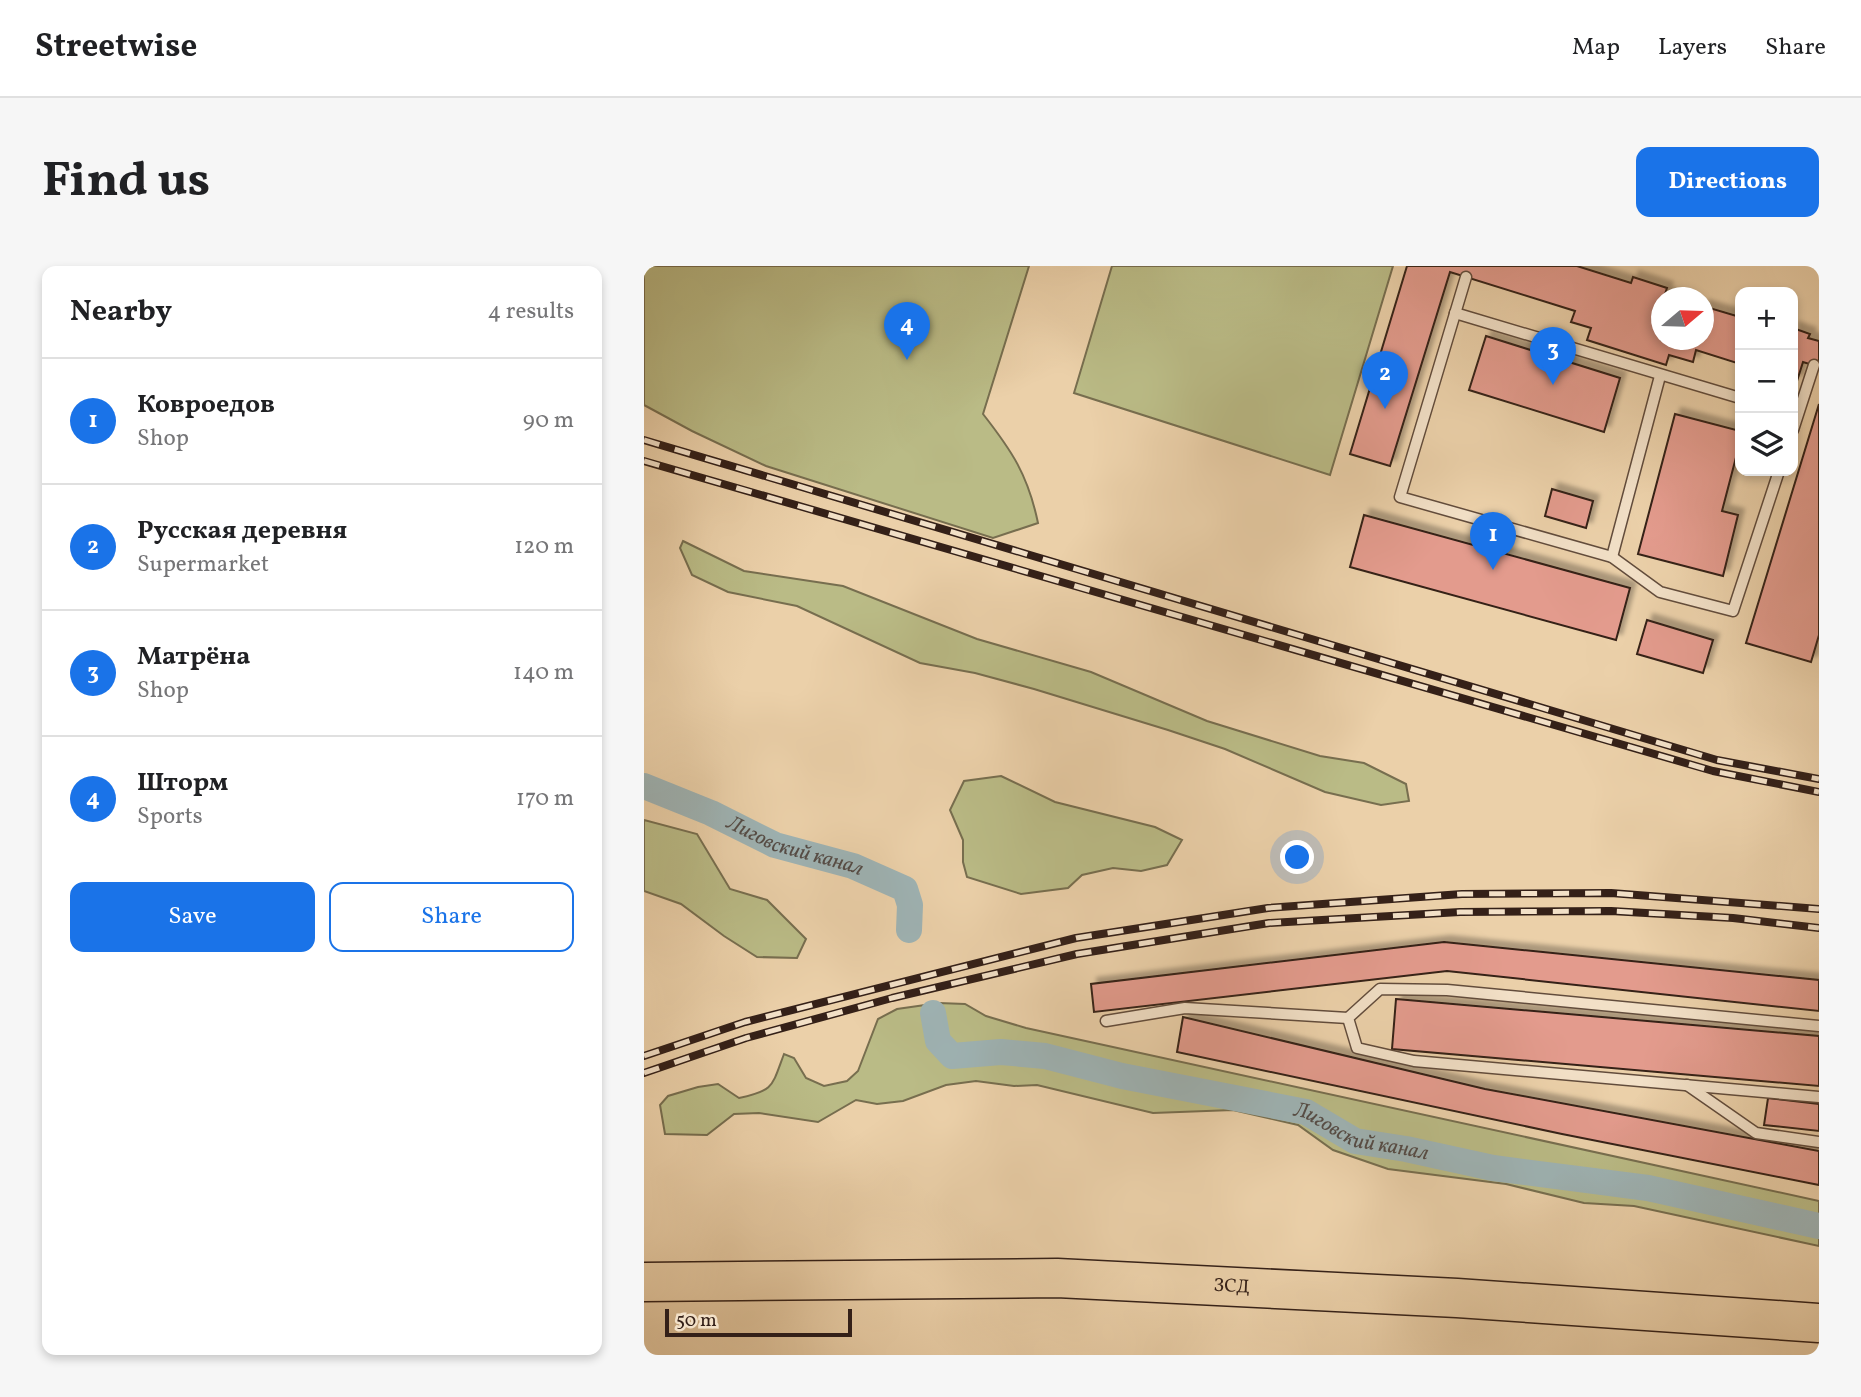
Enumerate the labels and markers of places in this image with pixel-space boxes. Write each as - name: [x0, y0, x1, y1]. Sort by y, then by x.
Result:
- pin: 4: [884, 302, 930, 360]
- pin: 3: [1530, 327, 1576, 385]
- pin: 2: [1362, 351, 1408, 409]
- pin: 1: [1470, 512, 1516, 570]

